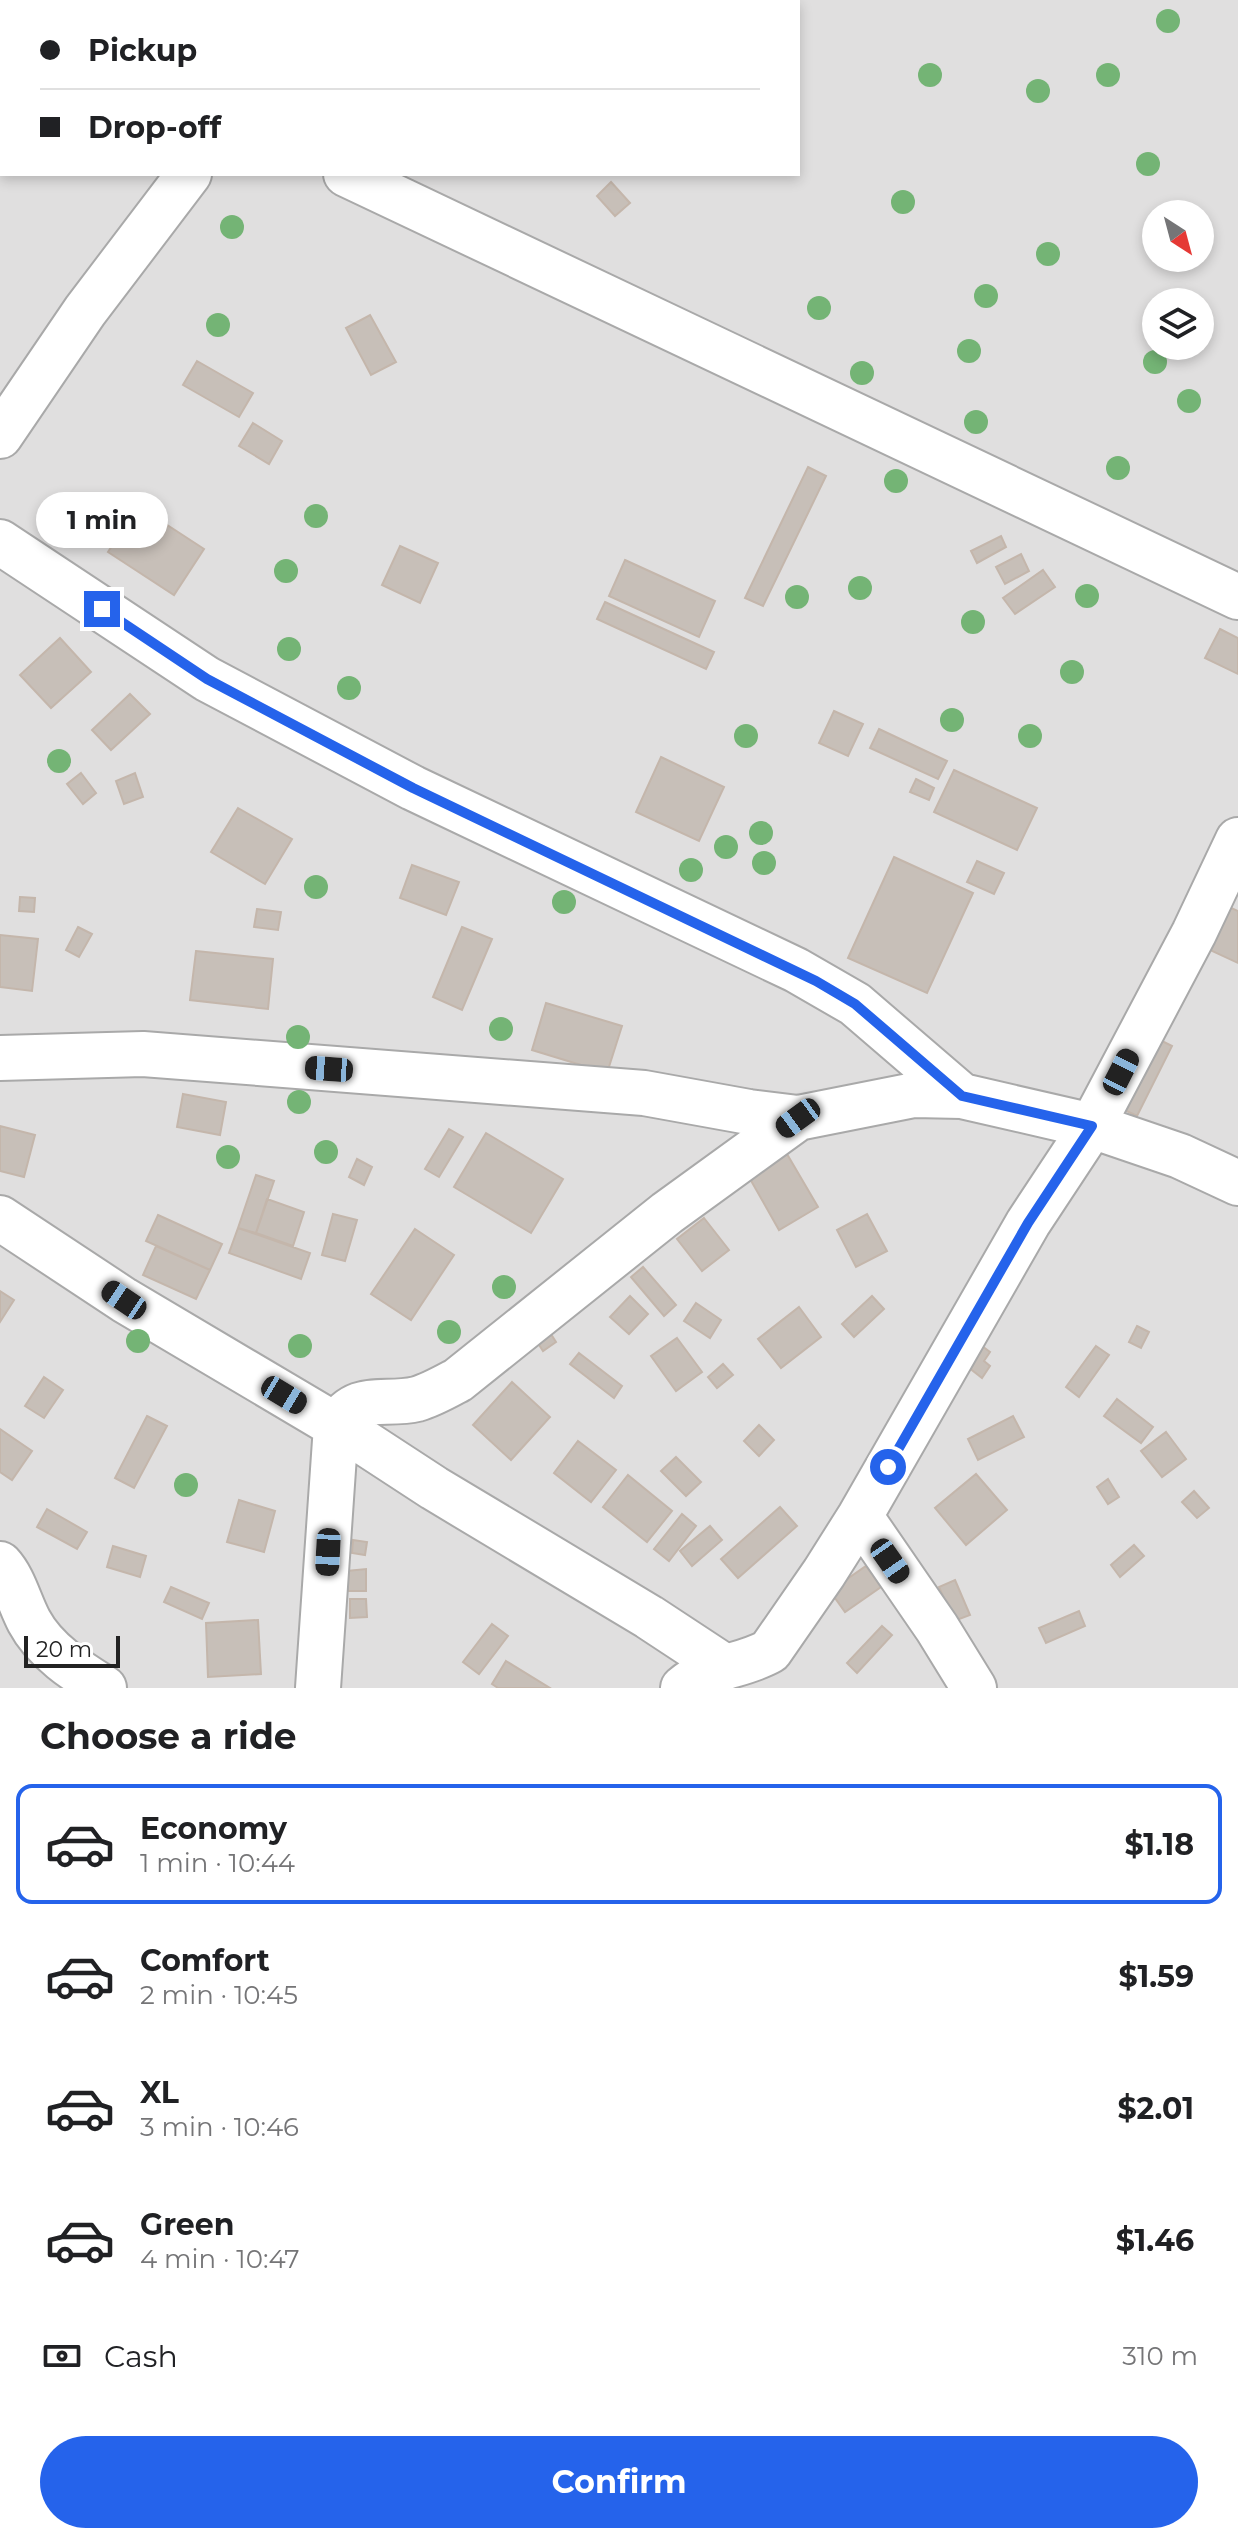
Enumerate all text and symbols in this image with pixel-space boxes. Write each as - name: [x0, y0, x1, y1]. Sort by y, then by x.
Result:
- text: Pickup: [88, 32, 197, 69]
- text: Drop-off: [88, 109, 221, 146]
- north arrow: [1142, 200, 1214, 272]
- map controls: [1142, 200, 1214, 360]
- button: layers: [1142, 288, 1214, 360]
- callout: 1 min: [36, 493, 168, 549]
- text: 1 min: [67, 504, 137, 536]
- route end: [84, 591, 120, 627]
- car: [1099, 1045, 1143, 1099]
- car: [304, 1055, 354, 1083]
- car: [772, 1094, 824, 1142]
- car: [97, 1277, 151, 1323]
- car: [257, 1372, 311, 1418]
- route start: [870, 1449, 906, 1485]
- car: [315, 1527, 341, 1577]
- car: [866, 1534, 914, 1588]
- scale bar: [24, 1632, 120, 1668]
- text: 20 m: [36, 1636, 92, 1663]
- text: Choose a ride: [40, 1714, 297, 1758]
- icon: car: [44, 1808, 116, 1880]
- text: Economy: [140, 1810, 287, 1847]
- text: $1.18: [1124, 1826, 1194, 1863]
- text: 1 min · 10:44: [140, 1847, 295, 1879]
- icon: car: [44, 1940, 116, 2012]
- text: Comfort: [140, 1942, 270, 1979]
- text: $1.59: [1119, 1958, 1194, 1995]
- text: 2 min · 10:45: [140, 1979, 298, 2011]
- icon: car: [44, 2072, 116, 2144]
- text: XL: [140, 2074, 179, 2111]
- text: $2.01: [1117, 2090, 1194, 2127]
- text: 3 min · 10:46: [140, 2111, 299, 2143]
- icon: car: [44, 2204, 116, 2276]
- text: Green: [140, 2206, 234, 2243]
- text: $1.46: [1116, 2222, 1194, 2259]
- text: 4 min · 10:47: [140, 2243, 300, 2275]
- icon: cash: [40, 2334, 84, 2378]
- text: Cash: [104, 2338, 178, 2375]
- text: 310 m: [1122, 2340, 1198, 2372]
- button: Confirm: [40, 2436, 1198, 2528]

